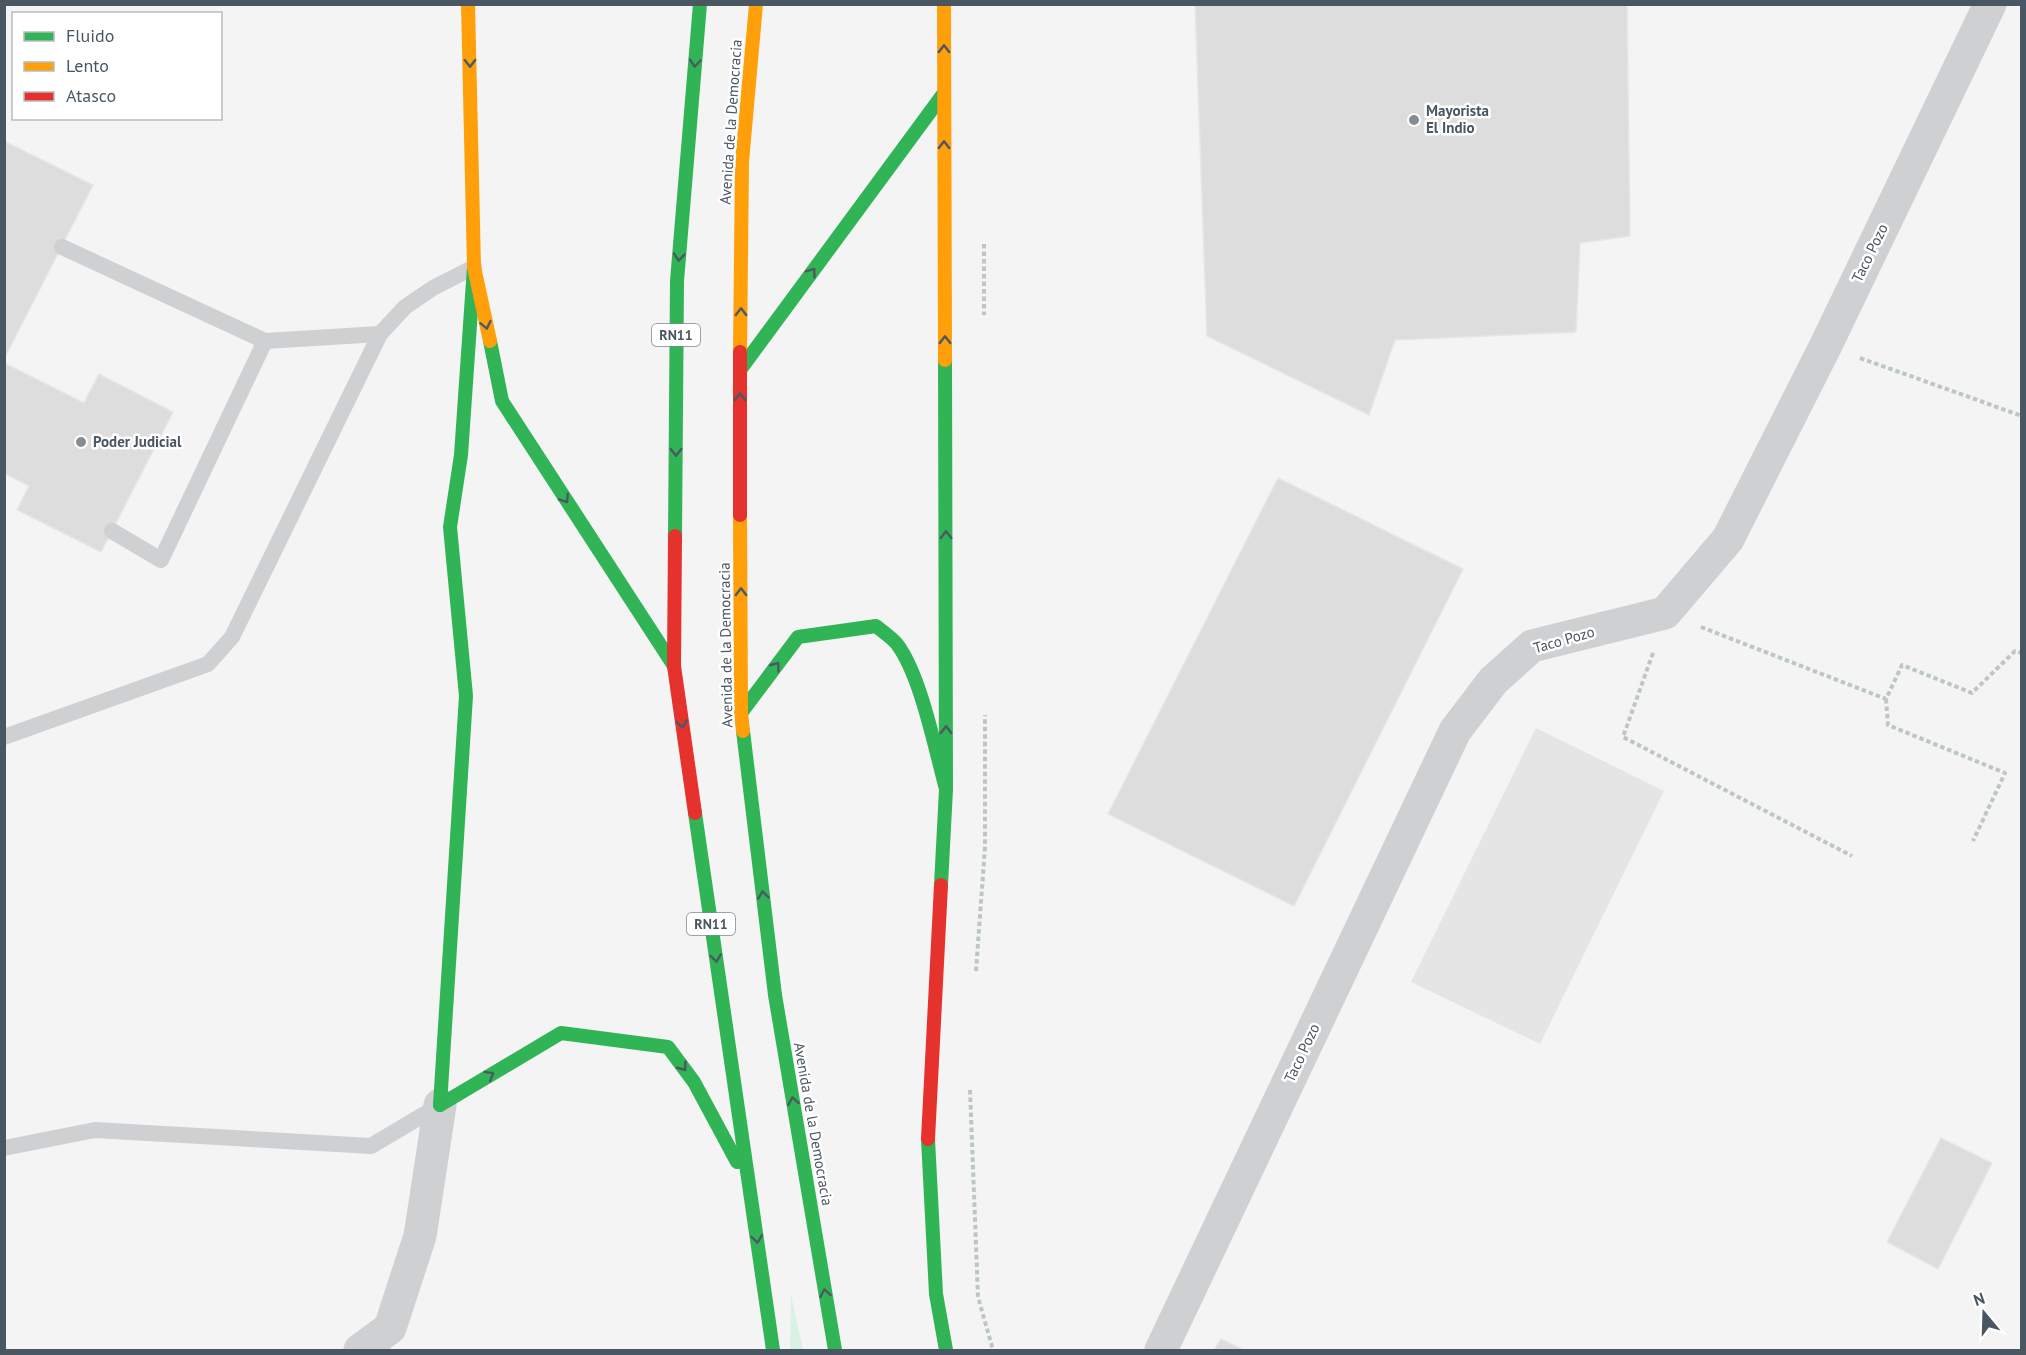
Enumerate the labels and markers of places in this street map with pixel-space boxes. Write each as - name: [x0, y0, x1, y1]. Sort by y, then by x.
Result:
- place label: Mayorista El Indio: [1426, 101, 1489, 137]
- marker: Mayorista El Indio: [1407, 113, 1421, 127]
- place label: Poder Judicial: [93, 432, 182, 451]
- marker: Poder Judicial: [74, 435, 88, 449]

